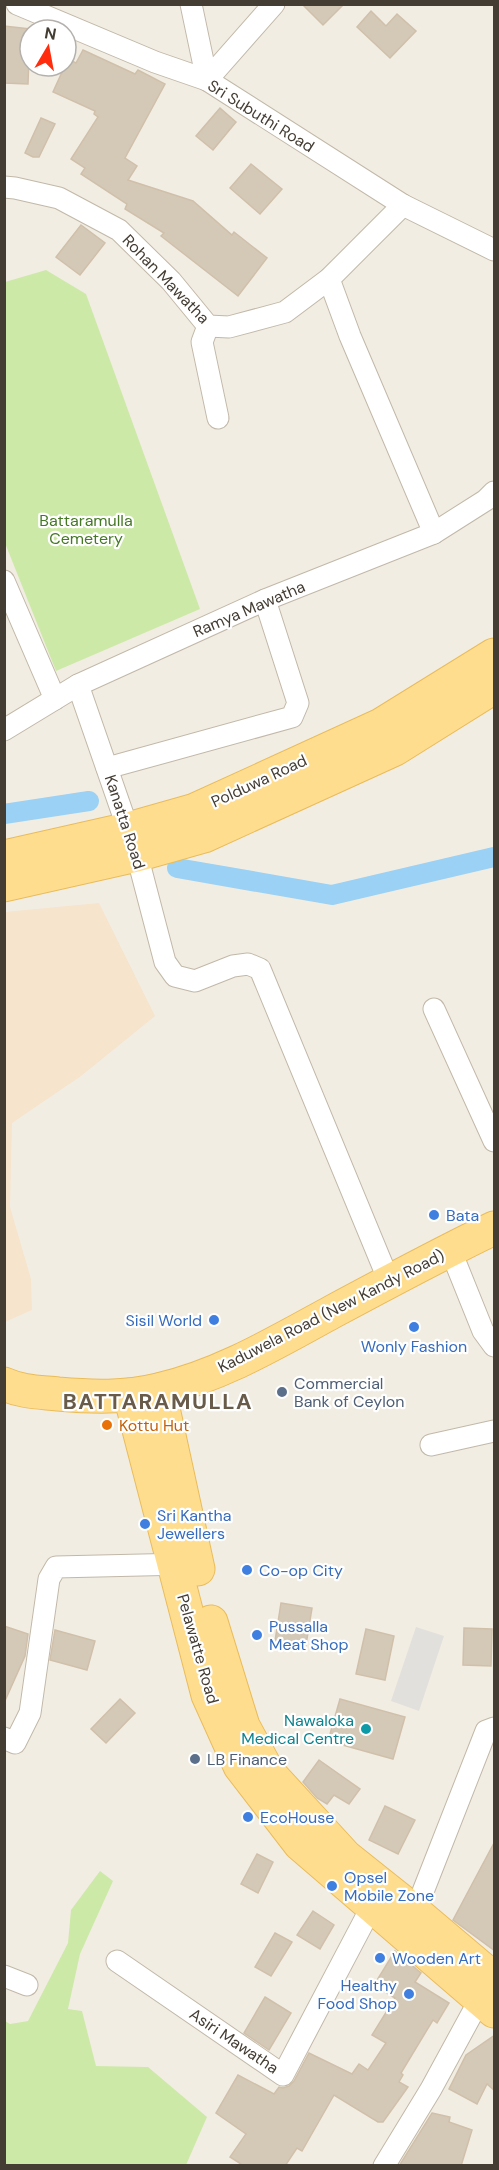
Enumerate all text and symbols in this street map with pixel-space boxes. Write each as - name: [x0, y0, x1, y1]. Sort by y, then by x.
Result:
- north arrow: [18, 18, 78, 78]
- text: N: [43, 22, 58, 45]
- street label: Sri Subuthi Road: [204, 75, 318, 157]
- street label: Rohan Mawatha: [118, 230, 214, 328]
- park label: Battaramulla Cemetery: [39, 510, 133, 549]
- street label: Ramya Mawatha: [190, 576, 308, 642]
- street label: Polduwa Road: [208, 750, 310, 812]
- street label: Kanatta Road: [100, 772, 150, 872]
- place label: Bata: [446, 1205, 479, 1226]
- marker: Bata: [427, 1208, 441, 1222]
- street label: Kaduwela Road (New Kandy Road): [214, 1245, 448, 1377]
- place label: Sisil World: [126, 1310, 202, 1331]
- marker: Sisil World: [207, 1313, 221, 1327]
- marker: Wonly Fashion: [407, 1320, 421, 1334]
- place label: Wonly Fashion: [361, 1336, 467, 1357]
- place label: Commercial Bank of Ceylon: [294, 1373, 404, 1412]
- marker: Commercial Bank of Ceylon: [275, 1385, 289, 1399]
- district label: BATTARAMULLA: [63, 1387, 253, 1416]
- place label: Kottu Hut: [119, 1415, 189, 1436]
- marker: Kottu Hut: [100, 1418, 114, 1432]
- place label: Sri Kantha Jewellers: [157, 1505, 231, 1544]
- marker: Sri Kantha Jewellers: [138, 1517, 152, 1531]
- place label: Co-op City: [259, 1560, 343, 1581]
- marker: Co-op City: [240, 1563, 254, 1577]
- street label: Pelawatte Road: [172, 1592, 224, 1706]
- place label: Pussalla Meat Shop: [269, 1616, 349, 1655]
- marker: Pussalla Meat Shop: [250, 1628, 264, 1642]
- place label: Nawaloka Medical Centre: [241, 1710, 354, 1749]
- marker: Nawaloka Medical Centre: [359, 1722, 373, 1736]
- place label: LB Finance: [207, 1749, 287, 1770]
- marker: LB Finance: [188, 1752, 202, 1766]
- place label: EcoHouse: [260, 1807, 334, 1828]
- marker: EcoHouse: [241, 1810, 255, 1824]
- place label: Opsel Mobile Zone: [344, 1867, 434, 1906]
- marker: Opsel Mobile Zone: [325, 1879, 339, 1893]
- place label: Wooden Art: [392, 1948, 481, 1969]
- marker: Wooden Art: [373, 1951, 387, 1965]
- place label: Healthy Food Shop: [318, 1975, 397, 2014]
- marker: Healthy Food Shop: [402, 1987, 416, 2001]
- street label: Asiri Mawatha: [185, 2003, 283, 2079]

